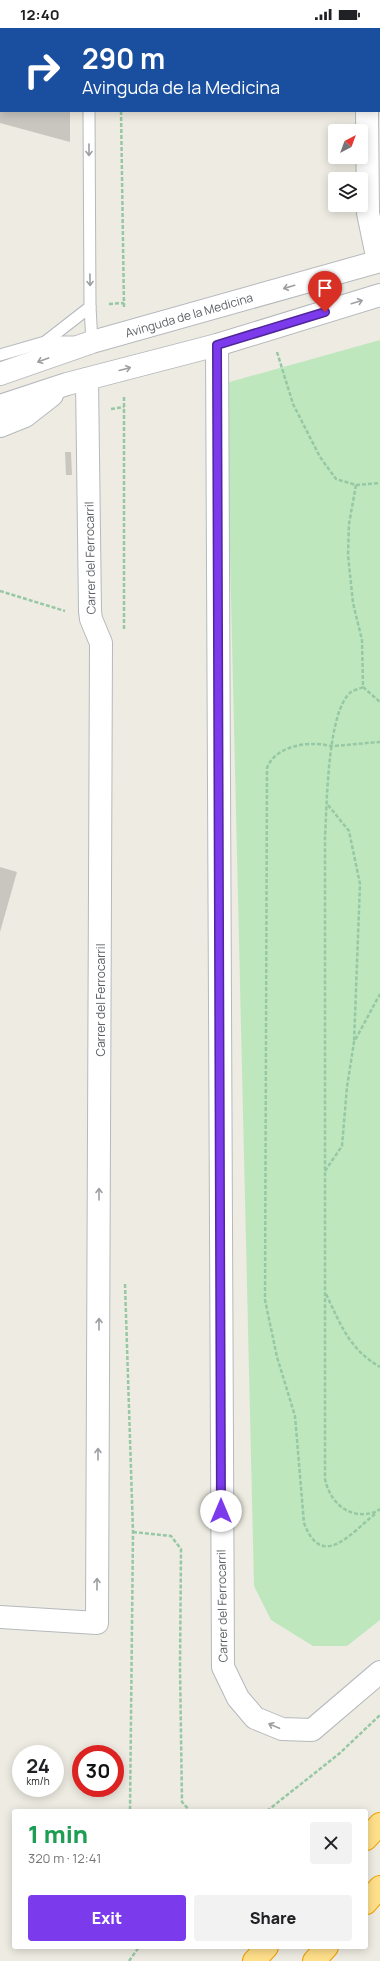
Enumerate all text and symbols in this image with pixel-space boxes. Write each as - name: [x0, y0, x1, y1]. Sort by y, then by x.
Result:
- text: 12:40: [20, 4, 60, 25]
- text: 290 m: [82, 39, 165, 77]
- icon: right: [16, 44, 68, 96]
- text: Avinguda de la Medicina: [82, 75, 280, 99]
- north arrow: [328, 124, 368, 164]
- map controls: [328, 124, 368, 212]
- one-way arrow: [85, 143, 93, 156]
- button: layers: [328, 172, 368, 212]
- pin: [308, 271, 342, 312]
- one-way arrow: [86, 273, 94, 286]
- icon: arrive: [314, 277, 336, 299]
- one-way arrow: [282, 284, 295, 291]
- street label: Avinguda de la Medicina: [123, 289, 255, 341]
- one-way arrow: [350, 298, 363, 305]
- one-way arrow: [38, 356, 50, 364]
- one-way arrow: [118, 365, 131, 372]
- street label: Carrer del Ferrocarril: [81, 501, 99, 615]
- street label: Carrer del Ferrocarril: [92, 944, 109, 1056]
- one-way arrow: [95, 1188, 103, 1201]
- one-way arrow: [95, 1318, 102, 1331]
- one-way arrow: [94, 1448, 102, 1461]
- position arrow: [200, 1490, 242, 1532]
- street label: Carrer del Ferrocarril: [213, 1549, 231, 1663]
- one-way arrow: [93, 1578, 101, 1591]
- one-way arrow: [268, 1721, 280, 1729]
- speed limit sign: 30: [72, 1745, 124, 1797]
- text: 24: [26, 1752, 50, 1779]
- text: km/h: [26, 1774, 50, 1788]
- text: 1 min: [28, 1817, 88, 1850]
- button: close: [310, 1822, 352, 1864]
- text: 320 m · 12:41: [28, 1849, 101, 1867]
- button: Exit: [28, 1895, 186, 1941]
- button: Share: [194, 1895, 352, 1941]

